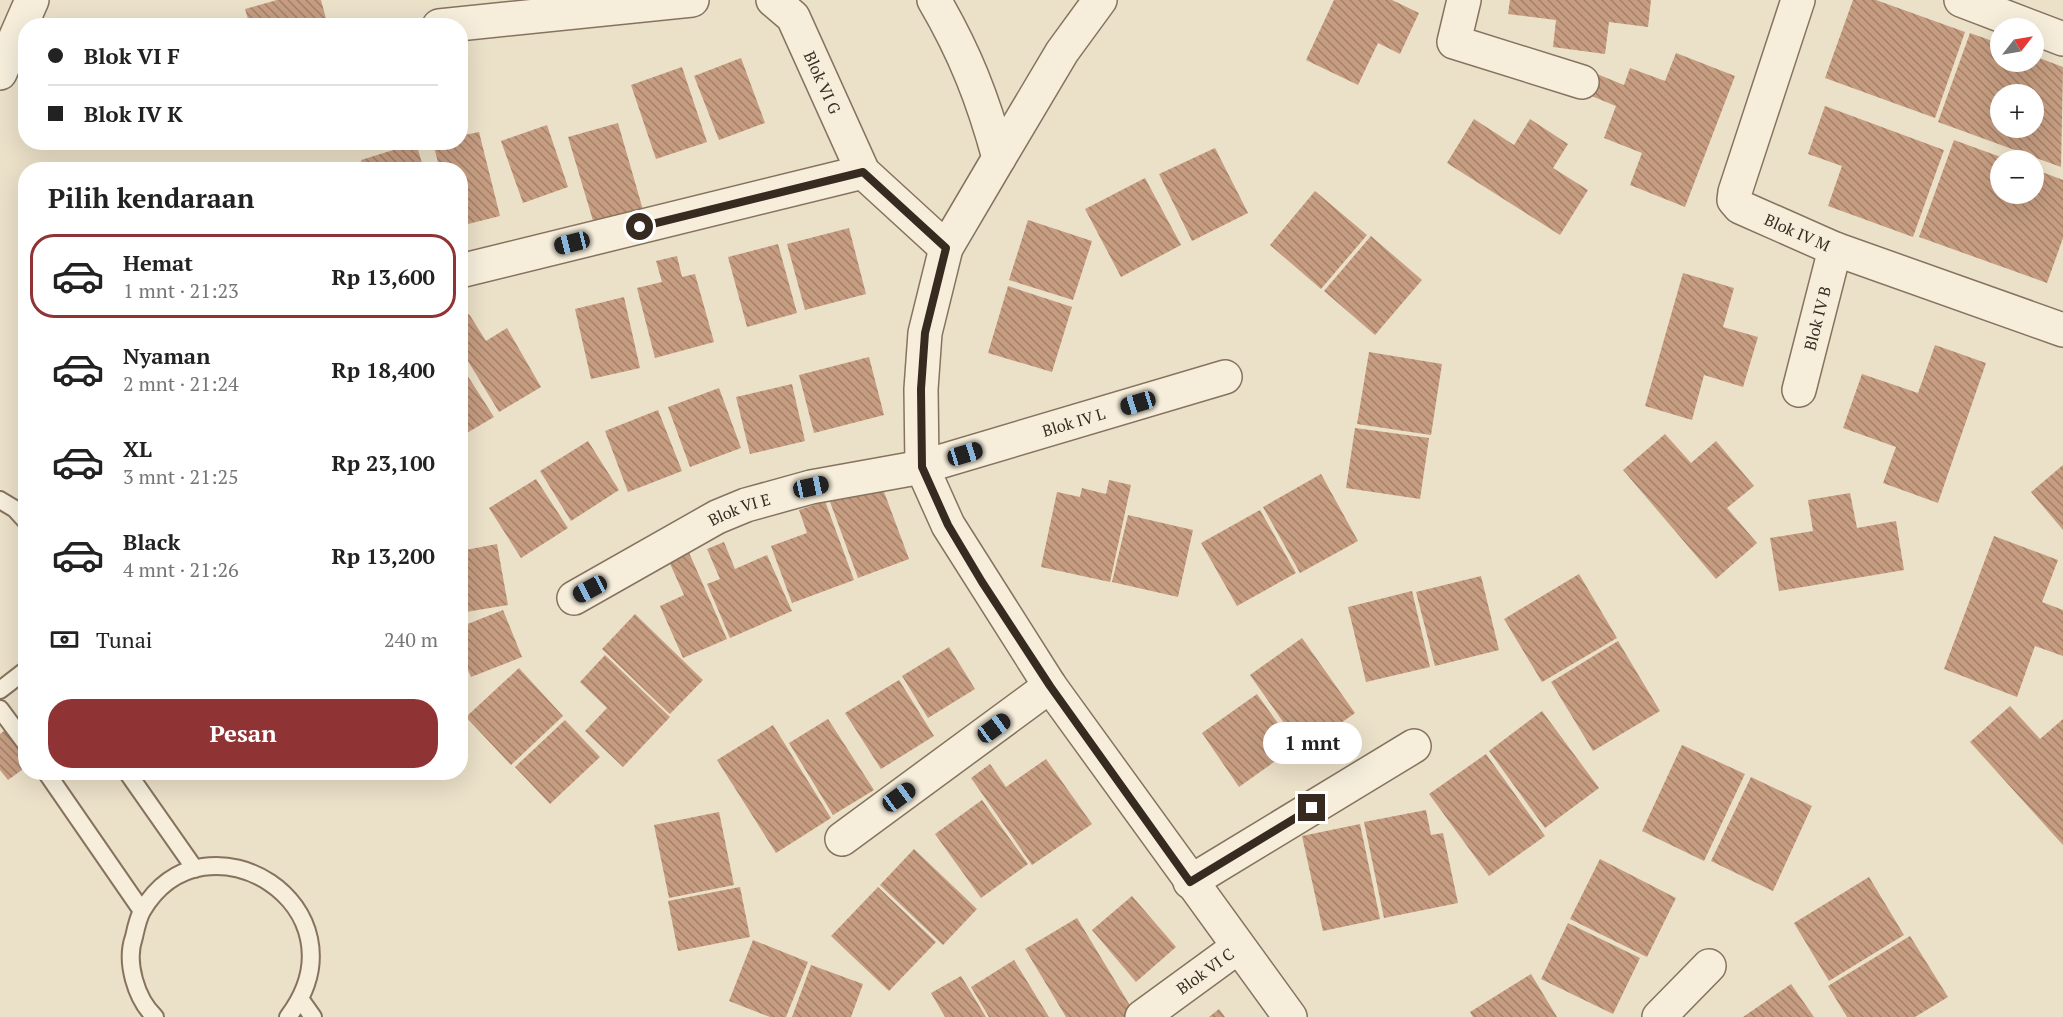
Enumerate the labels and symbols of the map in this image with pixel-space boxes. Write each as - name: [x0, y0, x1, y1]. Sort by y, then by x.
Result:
- north arrow: [1990, 18, 2044, 72]
- street label: Blok VI G: [799, 47, 846, 117]
- street label: Blok IV M: [1761, 208, 1834, 257]
- route start: [626, 213, 653, 240]
- car: [552, 230, 592, 256]
- street label: Blok IV B: [1799, 284, 1836, 353]
- car: [1118, 389, 1158, 417]
- street label: Blok IV L: [1039, 402, 1108, 442]
- car: [945, 440, 985, 468]
- car: [792, 474, 830, 500]
- street label: Blok VI E: [704, 488, 773, 531]
- car: [570, 573, 610, 605]
- car: [974, 710, 1014, 746]
- callout: 1 mnt: [1262, 721, 1362, 763]
- car: [879, 779, 919, 815]
- route end: [1298, 794, 1325, 821]
- street label: Blok VI C: [1172, 943, 1238, 999]

